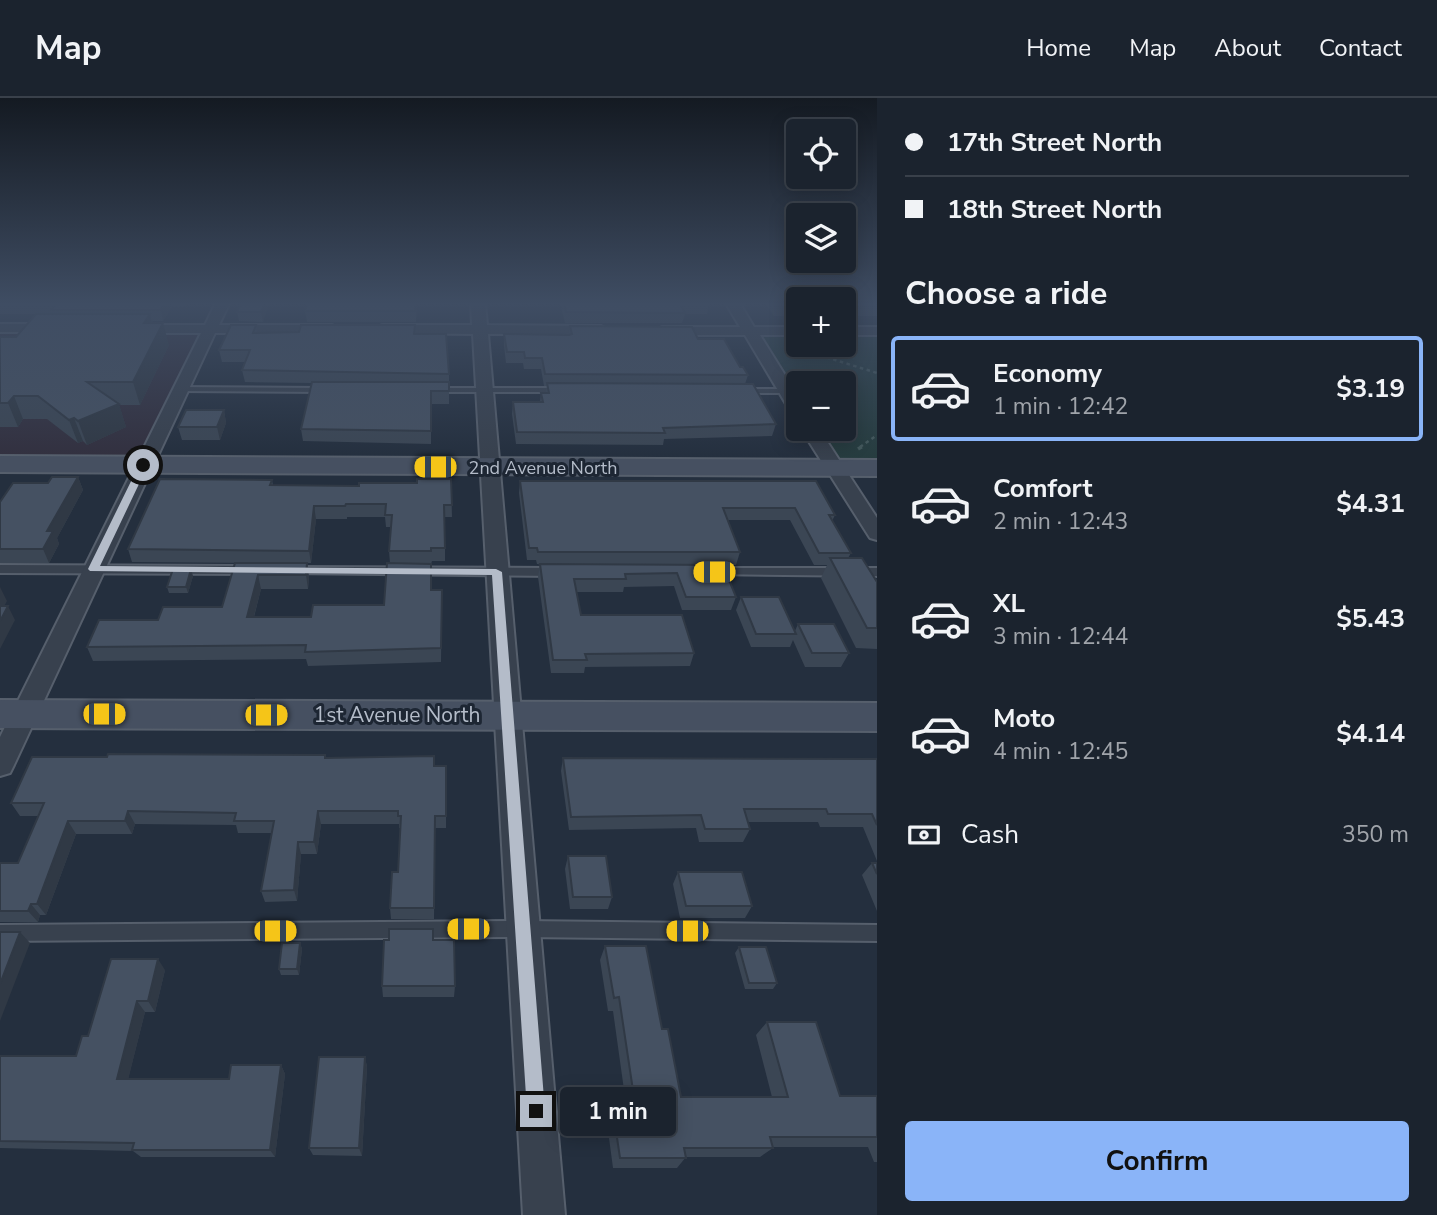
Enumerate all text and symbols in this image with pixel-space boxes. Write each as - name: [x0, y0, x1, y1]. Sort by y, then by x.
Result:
- text: Map: [35, 26, 102, 71]
- text: Home: [1026, 32, 1091, 64]
- text: Map: [1129, 32, 1176, 64]
- text: About: [1214, 32, 1281, 64]
- text: Contact: [1319, 32, 1402, 64]
- map controls: [786, 119, 856, 441]
- button: locate: [786, 119, 856, 189]
- text: 17th Street North: [947, 125, 1162, 160]
- text: 18th Street North: [947, 192, 1162, 227]
- button: layers: [786, 203, 856, 273]
- text: Choose a ride: [905, 272, 1107, 315]
- button: +: [786, 287, 856, 357]
- text: Economy: [993, 356, 1102, 391]
- icon: car: [909, 357, 972, 420]
- button: −: [786, 371, 856, 441]
- text: $3.19: [1336, 371, 1405, 406]
- text: 1 min · 12:42: [993, 391, 1128, 422]
- route start: [127, 449, 159, 481]
- street label: 2nd Avenue North: [469, 456, 617, 480]
- car: [415, 457, 457, 478]
- text: Comfort: [993, 471, 1093, 506]
- icon: car: [909, 472, 972, 535]
- text: $4.31: [1336, 486, 1405, 521]
- text: 2 min · 12:43: [993, 506, 1128, 537]
- car: [694, 562, 736, 583]
- text: XL: [993, 586, 1025, 621]
- icon: car: [909, 587, 972, 650]
- text: $5.43: [1336, 601, 1405, 636]
- text: 3 min · 12:44: [993, 621, 1128, 652]
- street label: 1st Avenue North: [314, 701, 480, 729]
- text: Moto: [993, 701, 1055, 736]
- icon: car: [909, 702, 972, 765]
- car: [84, 704, 126, 725]
- car: [246, 705, 288, 726]
- text: $4.14: [1336, 716, 1405, 751]
- text: 4 min · 12:45: [993, 736, 1128, 767]
- icon: cash: [905, 816, 943, 854]
- text: Cash: [961, 817, 1019, 852]
- text: 350 m: [1342, 819, 1409, 850]
- car: [448, 919, 490, 940]
- car: [255, 921, 297, 942]
- car: [667, 921, 709, 942]
- callout: 1 min: [560, 1086, 676, 1136]
- route end: [520, 1095, 552, 1127]
- text: 1 min: [588, 1096, 648, 1127]
- button: Confirm: [905, 1121, 1409, 1201]

